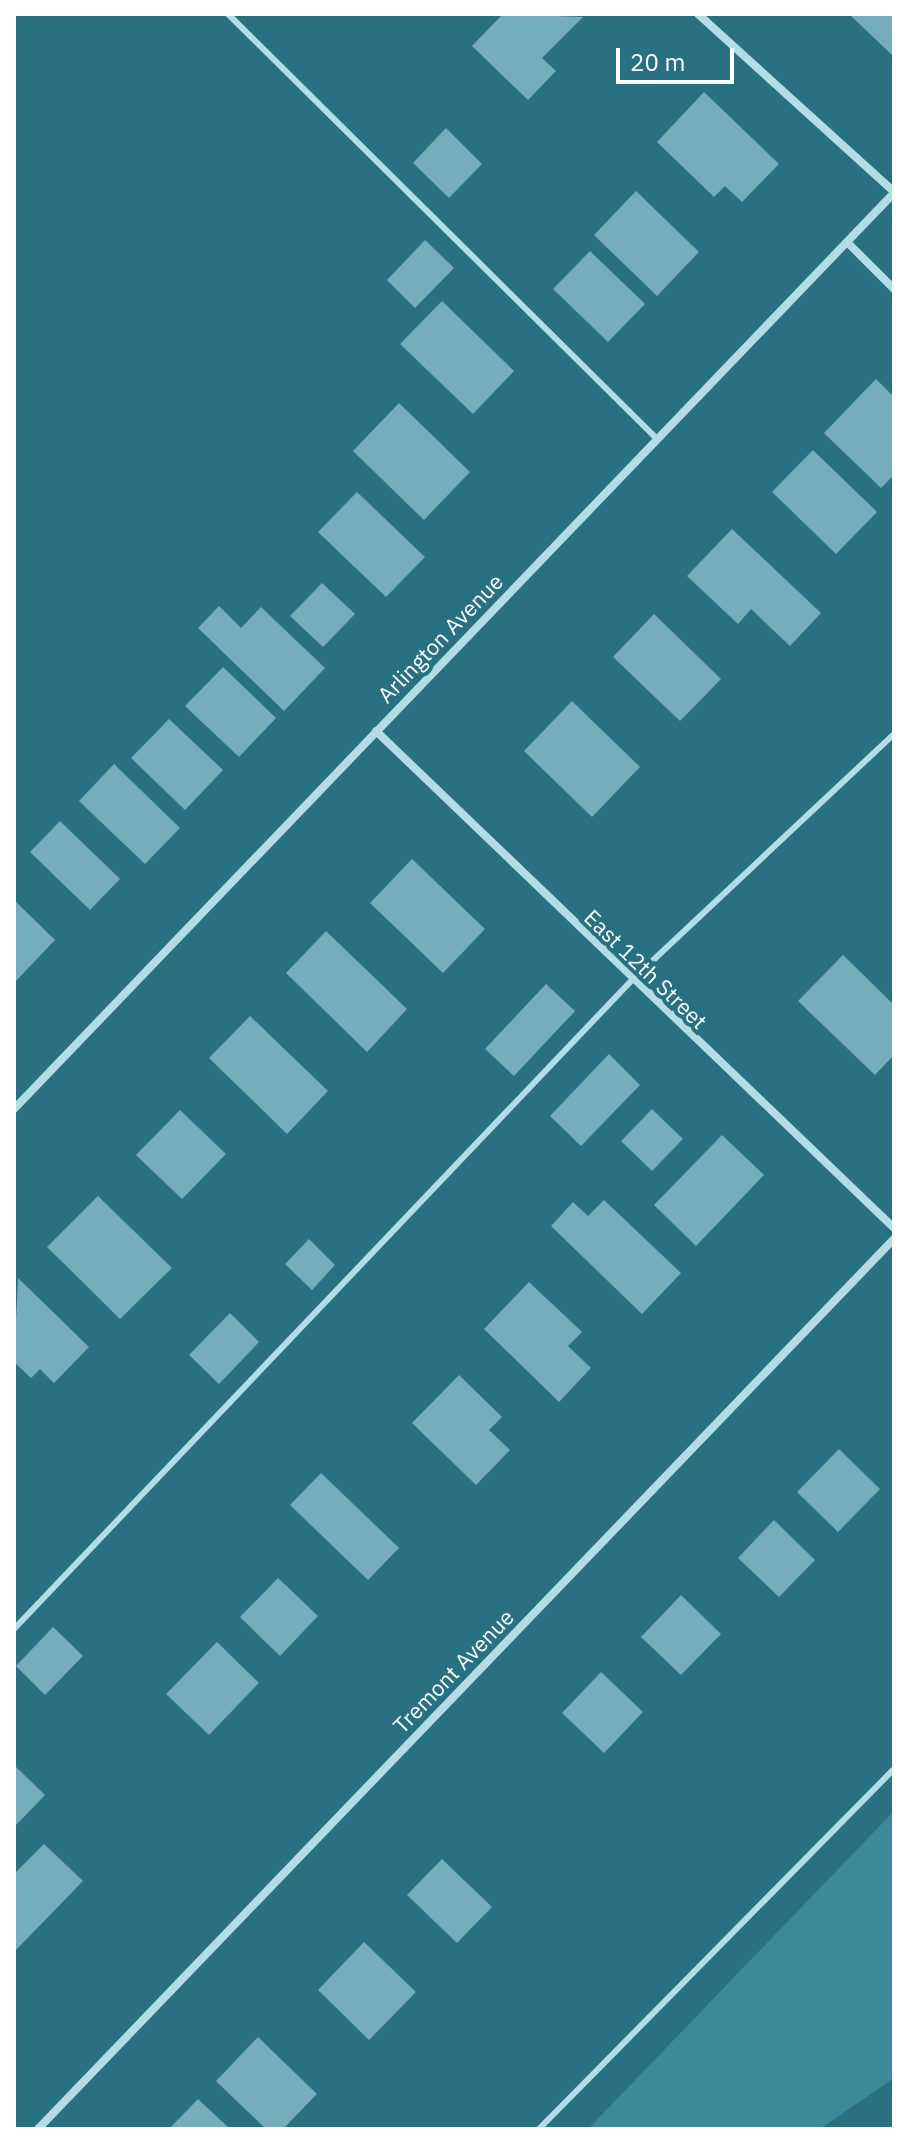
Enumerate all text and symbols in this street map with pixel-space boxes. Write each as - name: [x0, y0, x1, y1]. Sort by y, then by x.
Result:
- scale bar: [620, 32, 738, 82]
- text: 20 m: [630, 46, 685, 78]
- street label: Arlington Avenue: [372, 568, 508, 708]
- street label: East 12th Street: [579, 904, 713, 1034]
- street label: Tremont Avenue: [387, 1604, 519, 1738]

